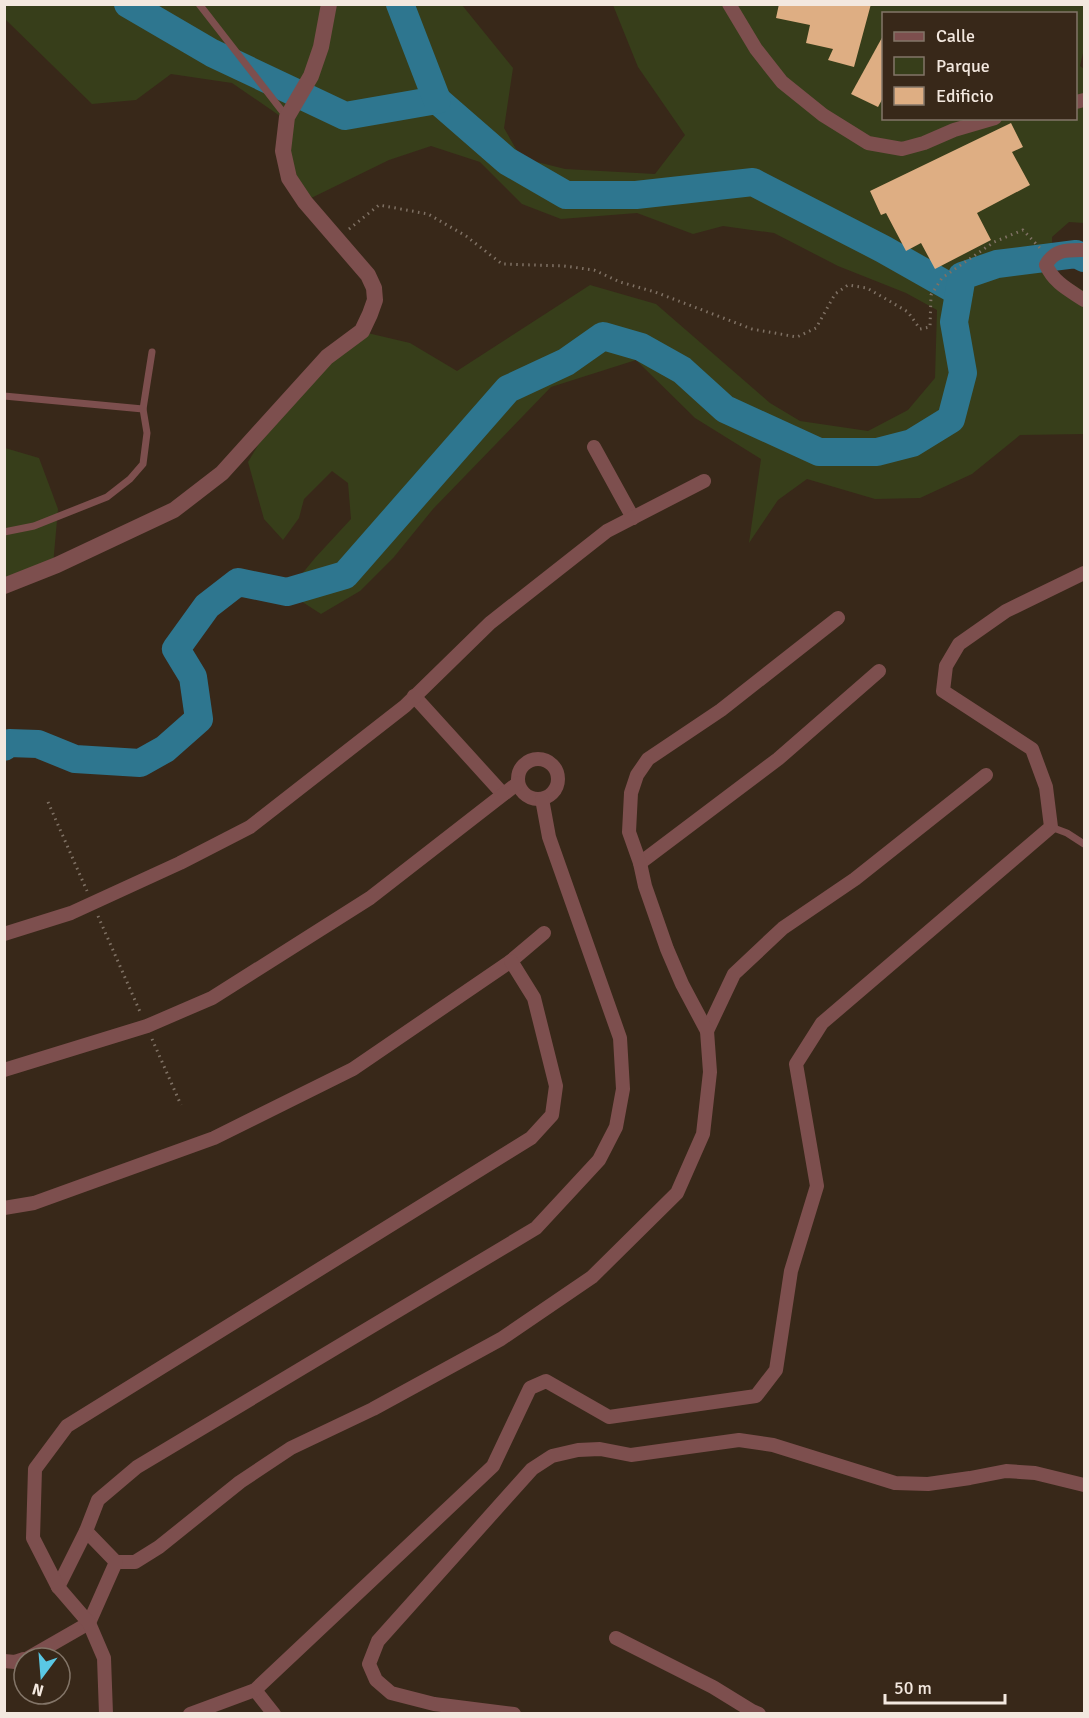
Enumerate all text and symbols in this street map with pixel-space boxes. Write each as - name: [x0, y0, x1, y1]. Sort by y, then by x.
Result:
- legend: [882, 12, 1077, 120]
- text: Calle: [936, 25, 975, 47]
- text: Parque: [936, 55, 990, 77]
- text: Edificio: [936, 85, 994, 107]
- north arrow: [12, 1646, 72, 1706]
- scale bar: [885, 1667, 1005, 1705]
- text: 50 m: [894, 1677, 932, 1699]
- text: N: [30, 1678, 46, 1701]

